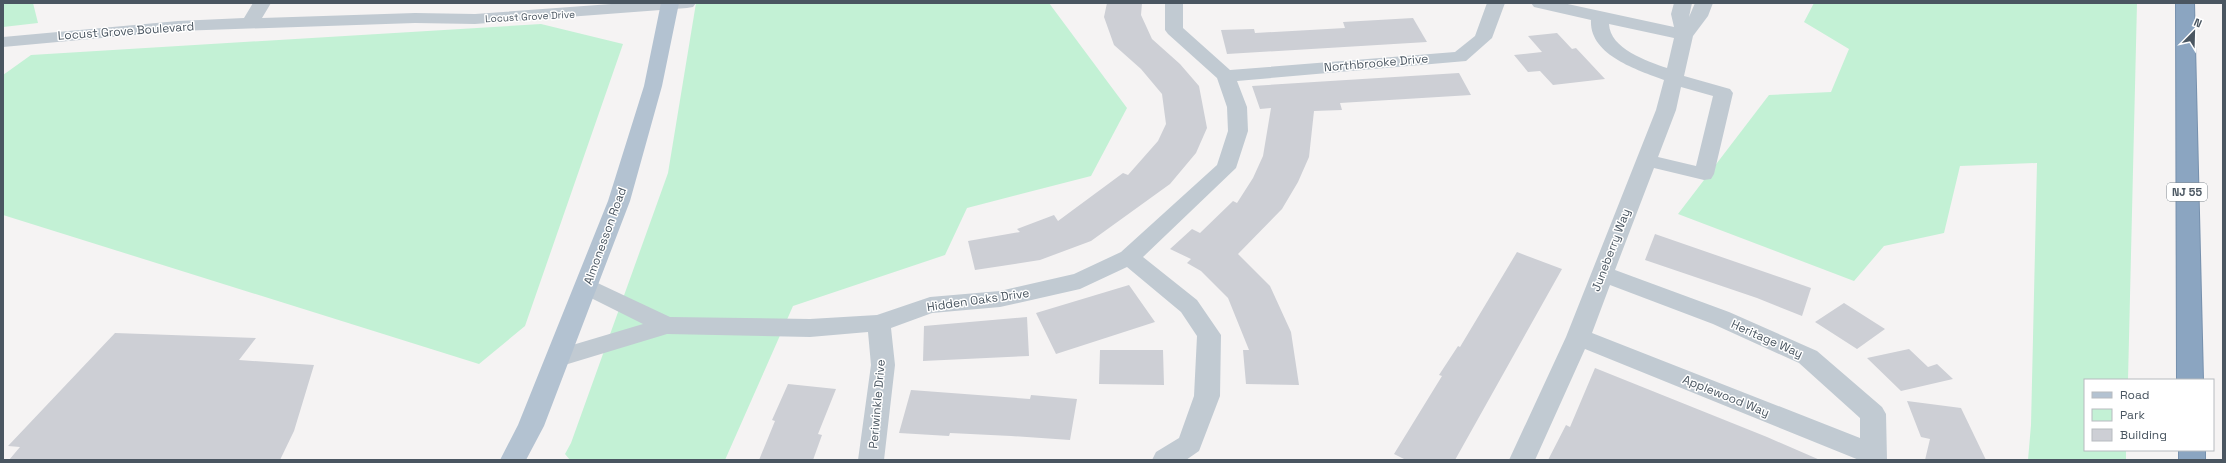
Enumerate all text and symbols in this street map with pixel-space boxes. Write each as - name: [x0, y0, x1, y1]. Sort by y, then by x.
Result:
- street label: Locust Grove Drive: [485, 8, 575, 25]
- north arrow: [2174, 12, 2214, 52]
- text: N: [2192, 15, 2204, 31]
- street label: Locust Grove Boulevard: [57, 18, 195, 44]
- street label: Northbrooke Drive: [1323, 50, 1429, 76]
- road number: NJ 55: [2167, 183, 2207, 201]
- street label: Almonesson Road: [580, 185, 630, 287]
- street label: Juneberry Way: [1588, 206, 1634, 294]
- street label: Hidden Oaks Drive: [926, 285, 1030, 315]
- street label: Heritage Way: [1729, 316, 1805, 362]
- street label: Periwinkle Drive: [865, 359, 889, 449]
- street label: Applewood Way: [1680, 371, 1772, 421]
- legend: [2084, 379, 2214, 451]
- text: Road: [2120, 387, 2149, 403]
- text: Park: [2120, 407, 2145, 423]
- text: Building: [2120, 427, 2167, 443]

